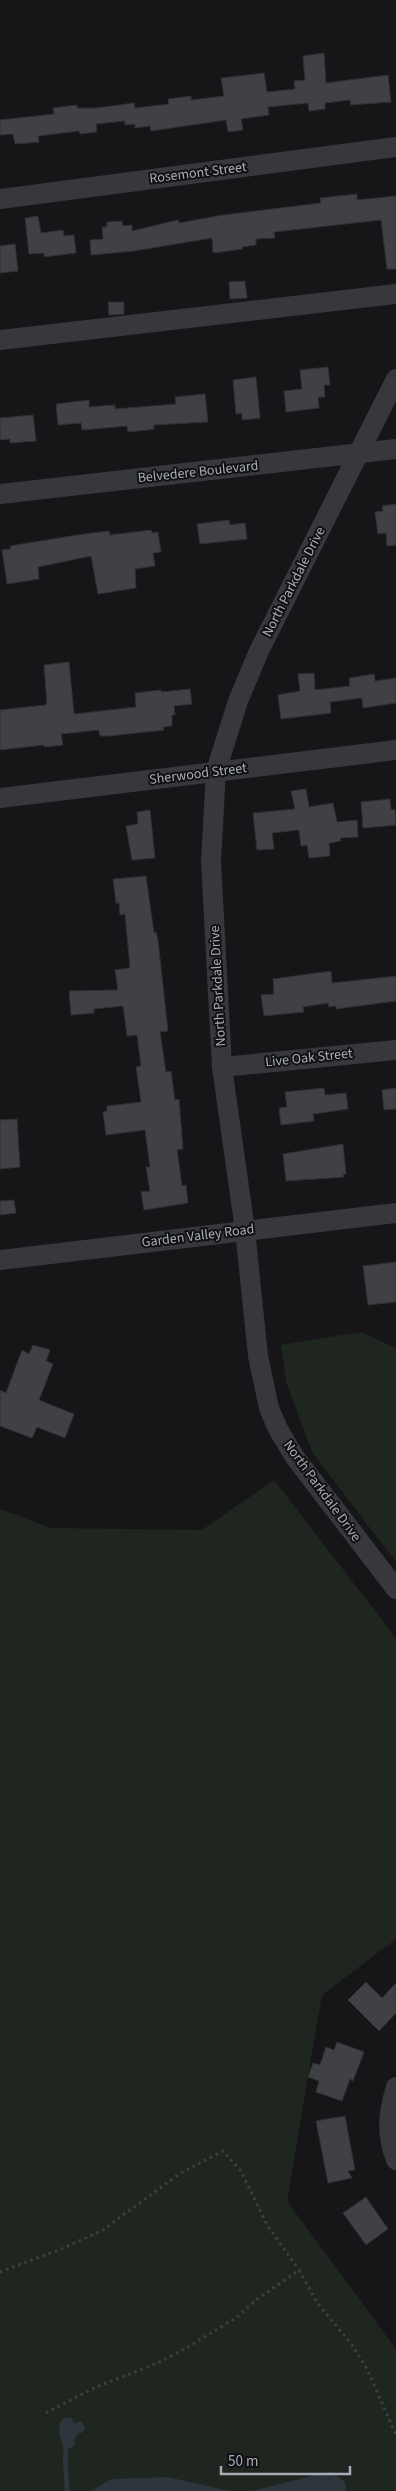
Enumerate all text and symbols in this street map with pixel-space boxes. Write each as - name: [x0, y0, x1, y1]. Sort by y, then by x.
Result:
- street label: Rosemont Street: [148, 157, 248, 189]
- street label: Belvedere Boulevard: [137, 456, 259, 488]
- street label: North Parkdale Drive: [258, 523, 330, 640]
- street label: Sherwood Street: [148, 758, 248, 790]
- street label: North Parkdale Drive: [205, 925, 231, 1047]
- street label: Live Oak Street: [264, 1043, 354, 1073]
- street label: Garden Valley Road: [141, 1219, 255, 1253]
- street label: North Parkdale Drive: [278, 1436, 366, 1546]
- scale bar: [221, 2444, 350, 2476]
- text: 50 m: [228, 2451, 258, 2472]

